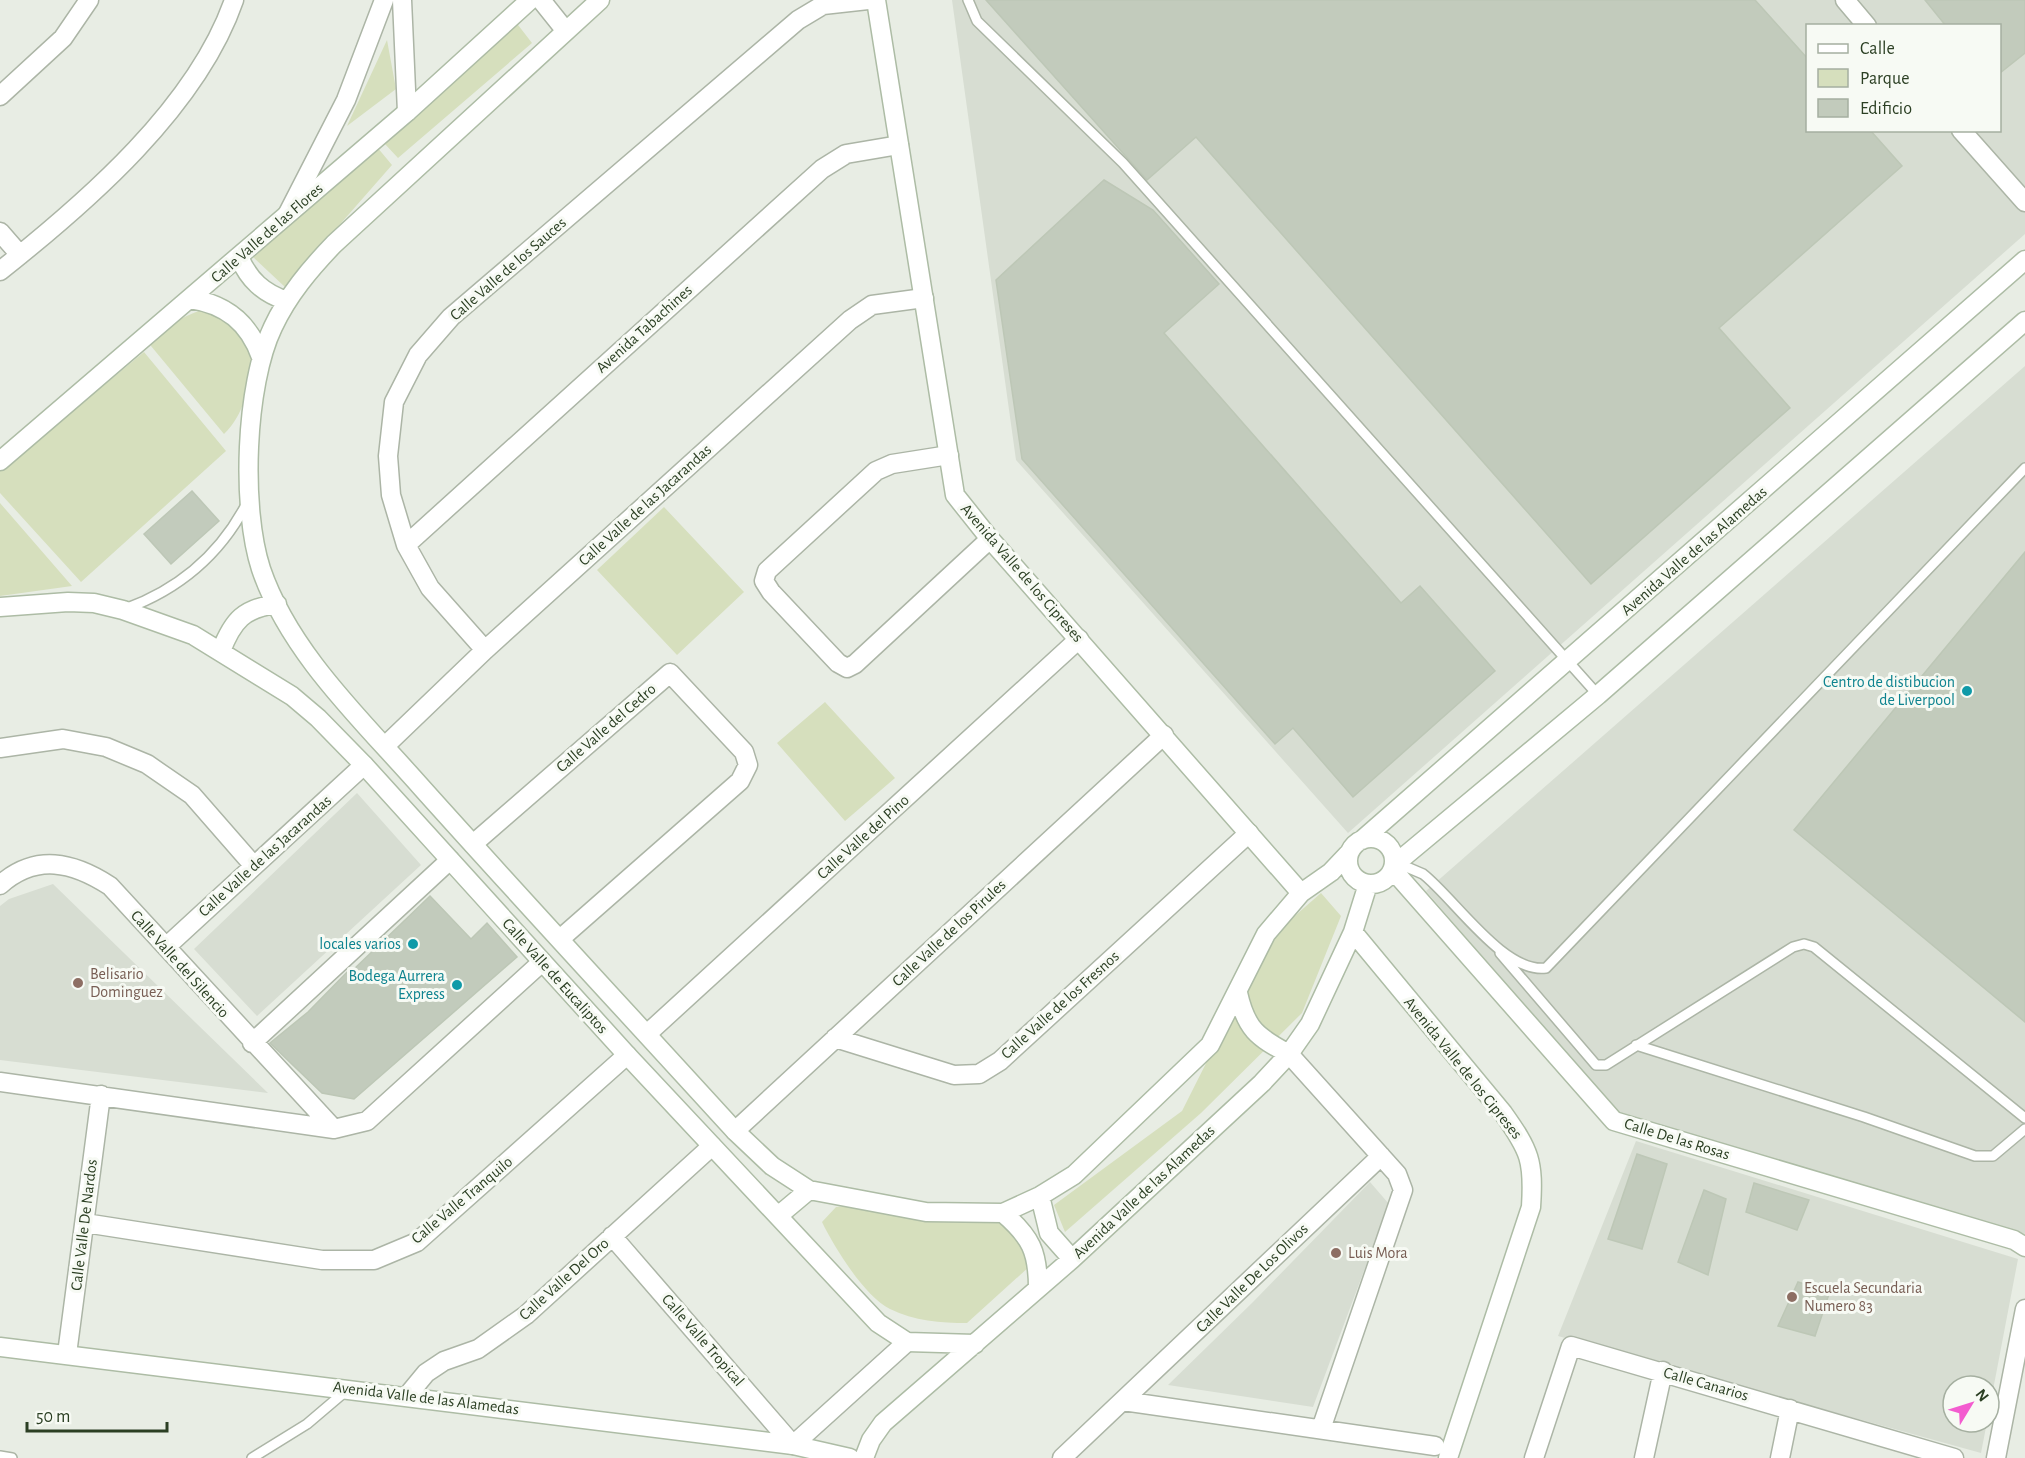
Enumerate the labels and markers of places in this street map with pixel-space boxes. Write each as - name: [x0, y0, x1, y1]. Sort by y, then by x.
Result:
- place label: Centro de distibucion de Liverpool: [1823, 674, 1955, 708]
- marker: Centro de distibucion de Liverpool: [1960, 684, 1974, 698]
- place label: locales varios: [319, 936, 401, 952]
- marker: locales varios: [406, 937, 420, 951]
- place label: Belisario Dominguez: [90, 966, 163, 1000]
- place label: Bodega Aurrera Express: [349, 968, 445, 1002]
- marker: Belisario Dominguez: [71, 976, 85, 990]
- marker: Bodega Aurrera Express: [450, 978, 464, 992]
- place label: Luis Mora: [1348, 1245, 1408, 1261]
- marker: Luis Mora: [1329, 1246, 1343, 1260]
- place label: Escuela Secundaria Numero 83: [1804, 1280, 1922, 1314]
- marker: Escuela Secundaria Numero 83: [1785, 1290, 1799, 1304]

